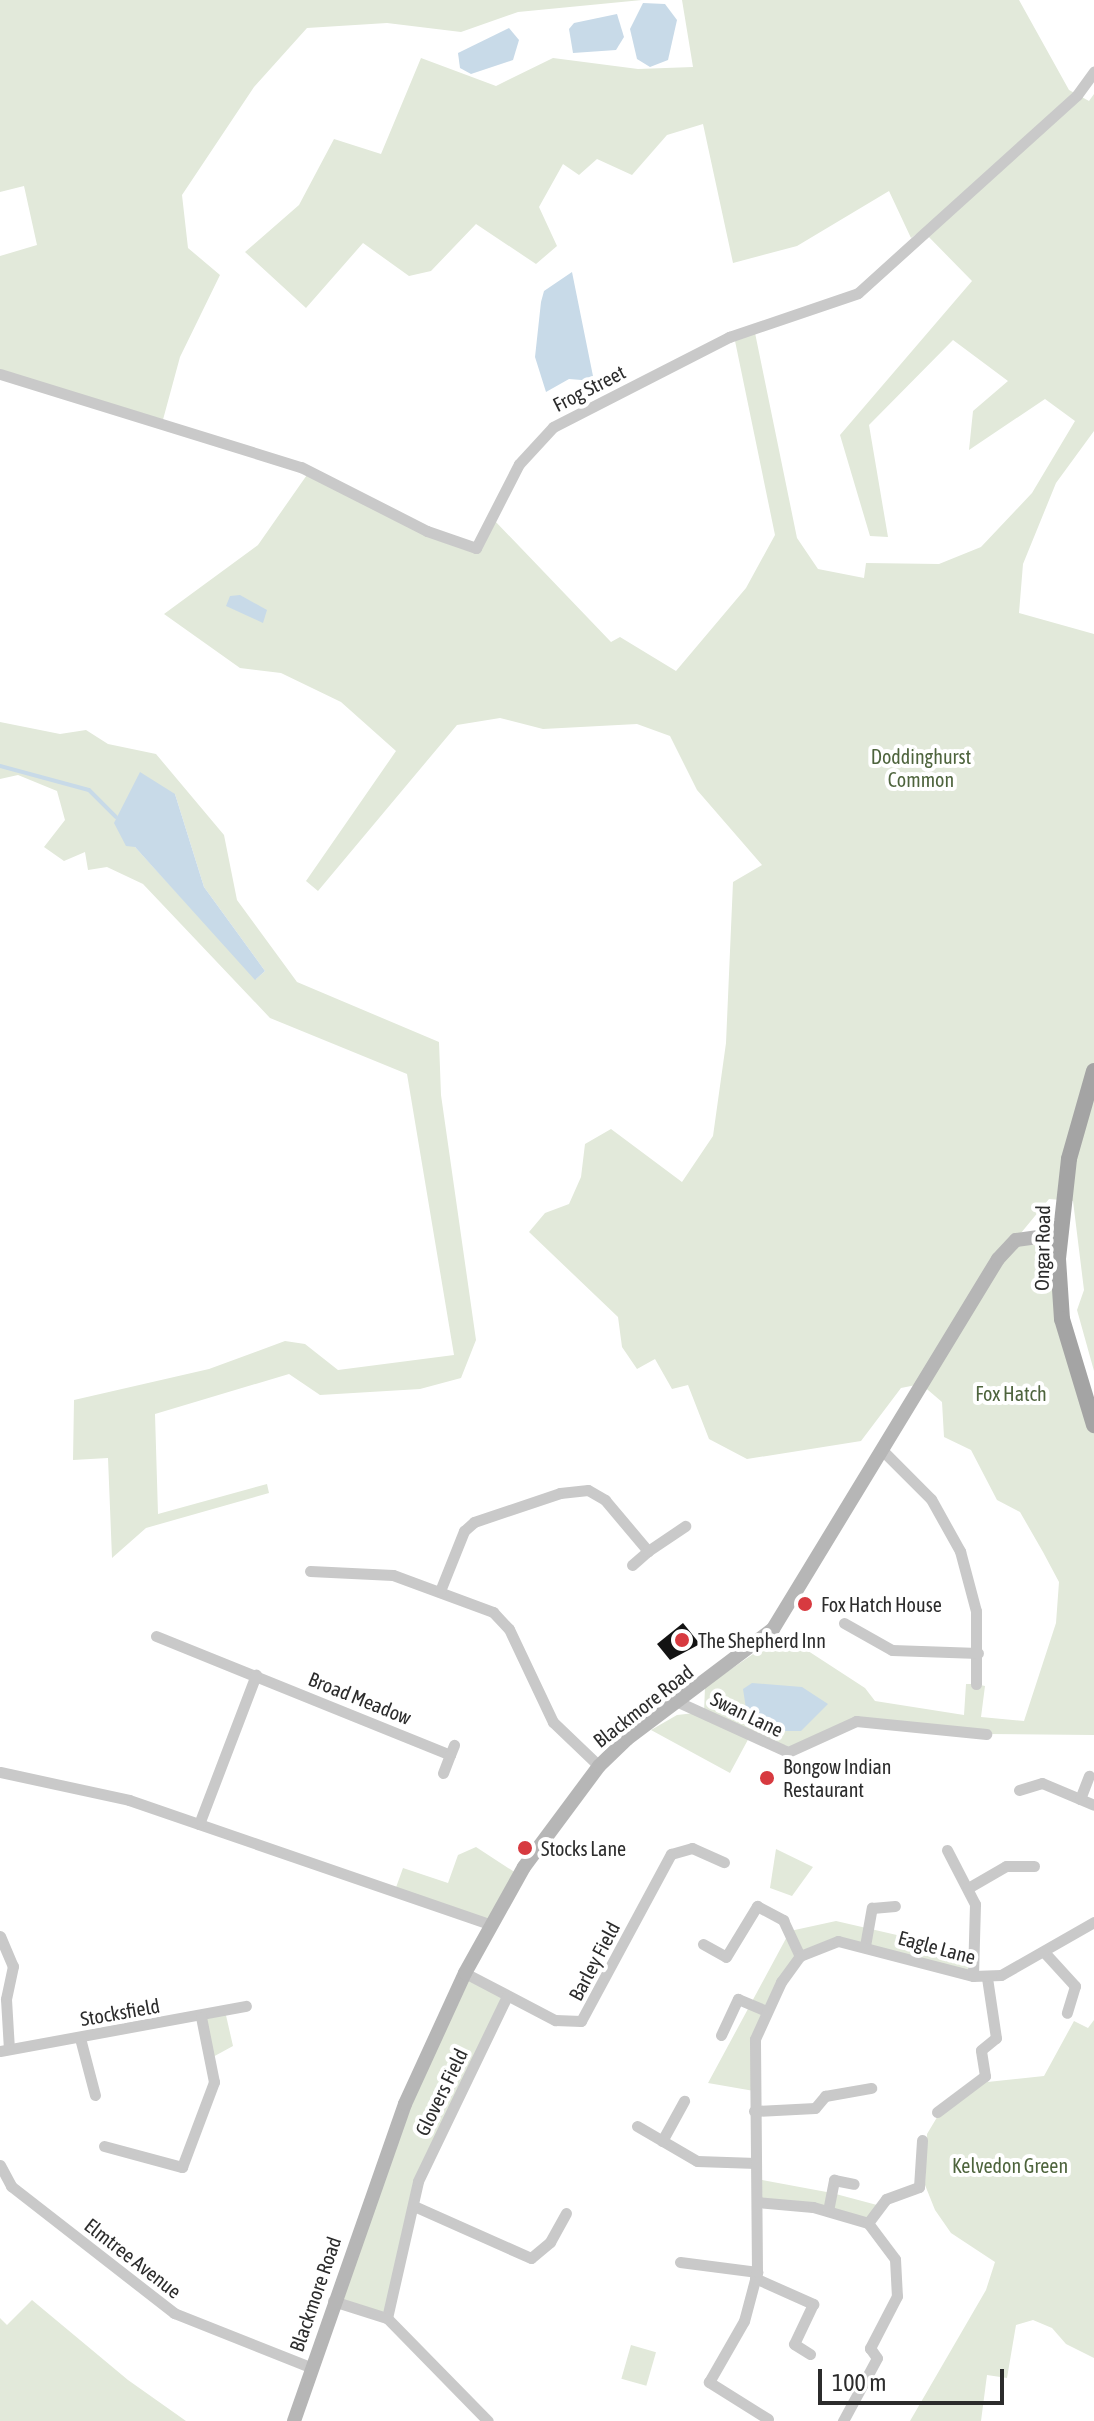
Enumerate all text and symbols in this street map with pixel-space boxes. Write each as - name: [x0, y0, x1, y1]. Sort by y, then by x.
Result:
- street label: Frog Street: [549, 360, 629, 416]
- park label: Doddinghurst Common: [871, 744, 971, 791]
- street label: Ongar Road: [1029, 1205, 1055, 1291]
- park label: Fox Hatch: [975, 1381, 1047, 1405]
- place label: Fox Hatch House: [821, 1592, 942, 1616]
- marker: Fox Hatch House: [796, 1595, 814, 1613]
- place label: The Shepherd Inn: [698, 1628, 826, 1652]
- marker: The Shepherd Inn: [673, 1631, 691, 1649]
- street label: Blackmore Road: [588, 1660, 698, 1752]
- street label: Broad Meadow: [305, 1667, 415, 1729]
- street label: Swan Lane: [707, 1686, 787, 1742]
- place label: Bongow Indian Restaurant: [783, 1754, 892, 1801]
- marker: Bongow Indian Restaurant: [758, 1769, 776, 1787]
- place label: Stocks Lane: [541, 1836, 626, 1860]
- marker: Stocks Lane: [516, 1839, 534, 1857]
- street label: Barley Field: [563, 1917, 625, 2005]
- street label: Eagle Lane: [896, 1925, 978, 1969]
- street label: Stocksfield: [78, 1993, 162, 2031]
- street label: Glovers Field: [410, 2044, 472, 2140]
- park label: Kelvedon Green: [952, 2153, 1068, 2177]
- street label: Elmtree Avenue: [80, 2213, 186, 2303]
- street label: Blackmore Road: [284, 2233, 346, 2355]
- scale bar: [822, 2353, 1008, 2403]
- text: 100 m: [832, 2369, 886, 2396]

